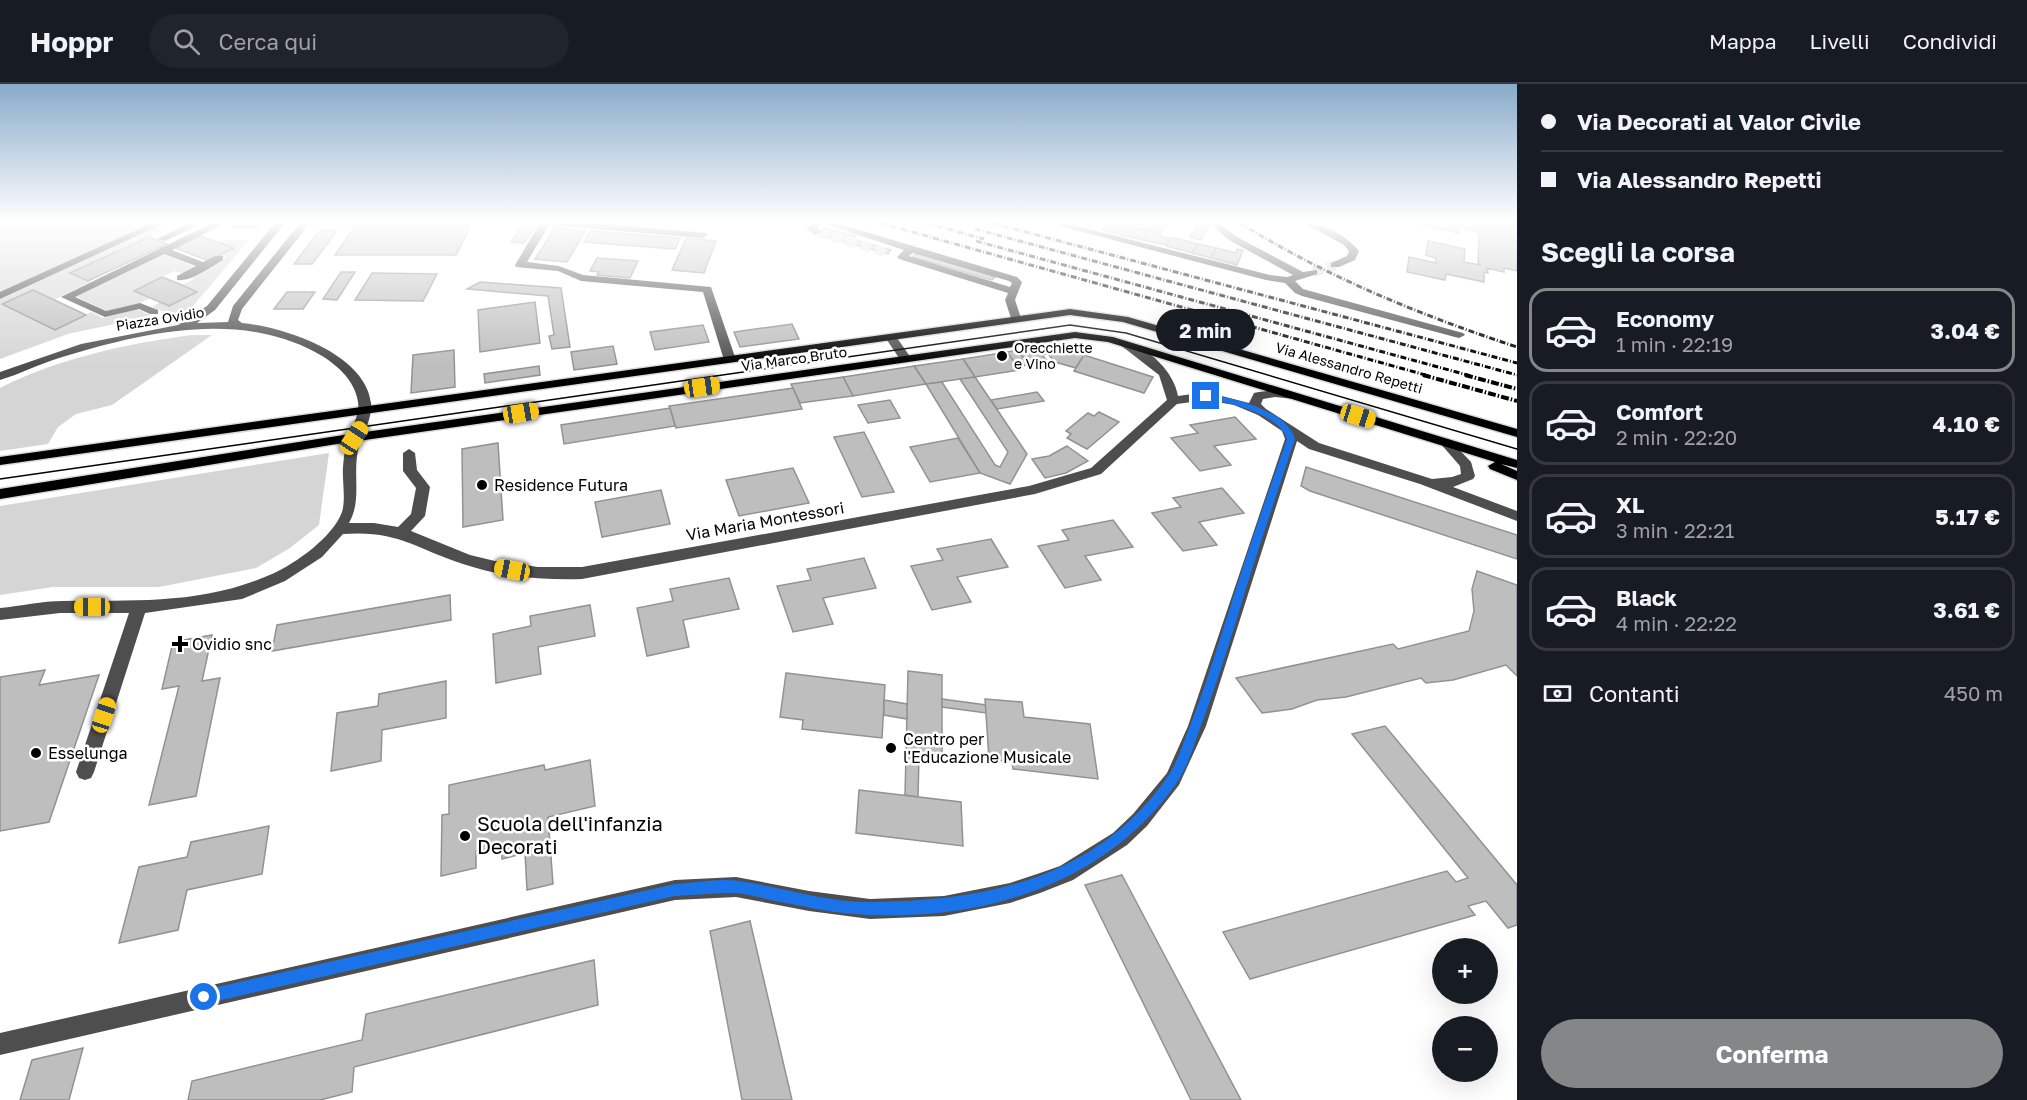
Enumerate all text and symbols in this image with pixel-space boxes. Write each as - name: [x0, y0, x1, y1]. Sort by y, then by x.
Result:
- search box: [149, 14, 569, 68]
- text: Hoppr: [30, 25, 113, 58]
- icon: search: [170, 25, 203, 58]
- text: Cerca qui: [218, 28, 317, 55]
- text: Mappa: [1709, 28, 1777, 54]
- text: Livelli: [1810, 28, 1870, 54]
- text: Condividi: [1903, 28, 1997, 54]
- text: Via Decorati al Valor Civile: [1577, 108, 1861, 135]
- text: Via Alessandro Repetti: [1577, 166, 1822, 193]
- text: Scegli la corsa: [1541, 236, 1735, 268]
- street label: Piazza Ovidio: [114, 303, 205, 334]
- icon: car: [1544, 303, 1598, 357]
- text: Economy: [1616, 305, 1714, 332]
- callout: 2 min: [1156, 309, 1256, 351]
- text: 3.04 €: [1930, 317, 2000, 344]
- text: 2 min: [1179, 318, 1232, 342]
- text: 1 min · 22:19: [1616, 332, 1733, 356]
- street label: Via Alessandro Repetti: [1274, 338, 1425, 397]
- place label: Orecchiette e Vino: [1014, 339, 1093, 372]
- street label: Via Marco Bruto: [740, 343, 848, 374]
- marker: Orecchiette e Vino: [995, 349, 1009, 363]
- car: [683, 376, 721, 398]
- route end: [1192, 382, 1219, 409]
- icon: car: [1544, 396, 1598, 450]
- text: Comfort: [1616, 398, 1703, 425]
- car: [502, 401, 540, 425]
- car: [1338, 402, 1378, 430]
- text: 4.10 €: [1933, 410, 2000, 437]
- car: [337, 418, 371, 458]
- text: 2 min · 22:20: [1616, 425, 1737, 449]
- place label: Residence Futura: [494, 475, 628, 495]
- marker: Residence Futura: [475, 478, 489, 492]
- icon: car: [1544, 489, 1598, 543]
- text: XL: [1616, 491, 1644, 518]
- street label: Via Maria Montessori: [684, 497, 846, 545]
- text: 5.17 €: [1935, 503, 2000, 530]
- text: 3 min · 22:21: [1616, 518, 1735, 542]
- car: [493, 558, 531, 582]
- icon: car: [1544, 582, 1598, 636]
- text: Black: [1616, 584, 1677, 611]
- text: 3.61 €: [1933, 596, 2000, 623]
- car: [74, 598, 110, 616]
- text: 4 min · 22:22: [1616, 611, 1737, 635]
- place label: Ovidio snc: [192, 634, 272, 654]
- marker: Ovidio snc: [173, 637, 187, 651]
- icon: cash: [1541, 677, 1574, 710]
- text: Contanti: [1589, 680, 1680, 707]
- text: 450 m: [1944, 681, 2003, 705]
- car: [90, 695, 118, 735]
- place label: Centro per l'Educazione Musicale: [903, 729, 1071, 767]
- marker: Centro per l'Educazione Musicale: [884, 741, 898, 755]
- place label: Esselunga: [48, 743, 128, 763]
- marker: Esselunga: [29, 746, 43, 760]
- place label: Scuola dell'infanzia Decorati: [477, 811, 663, 858]
- marker: Scuola dell'infanzia Decorati: [458, 829, 472, 843]
- map controls: [1432, 938, 1498, 1082]
- button: +: [1432, 938, 1498, 1004]
- route start: [190, 983, 217, 1010]
- button: −: [1432, 1016, 1498, 1082]
- button: Conferma: [1541, 1019, 2003, 1088]

